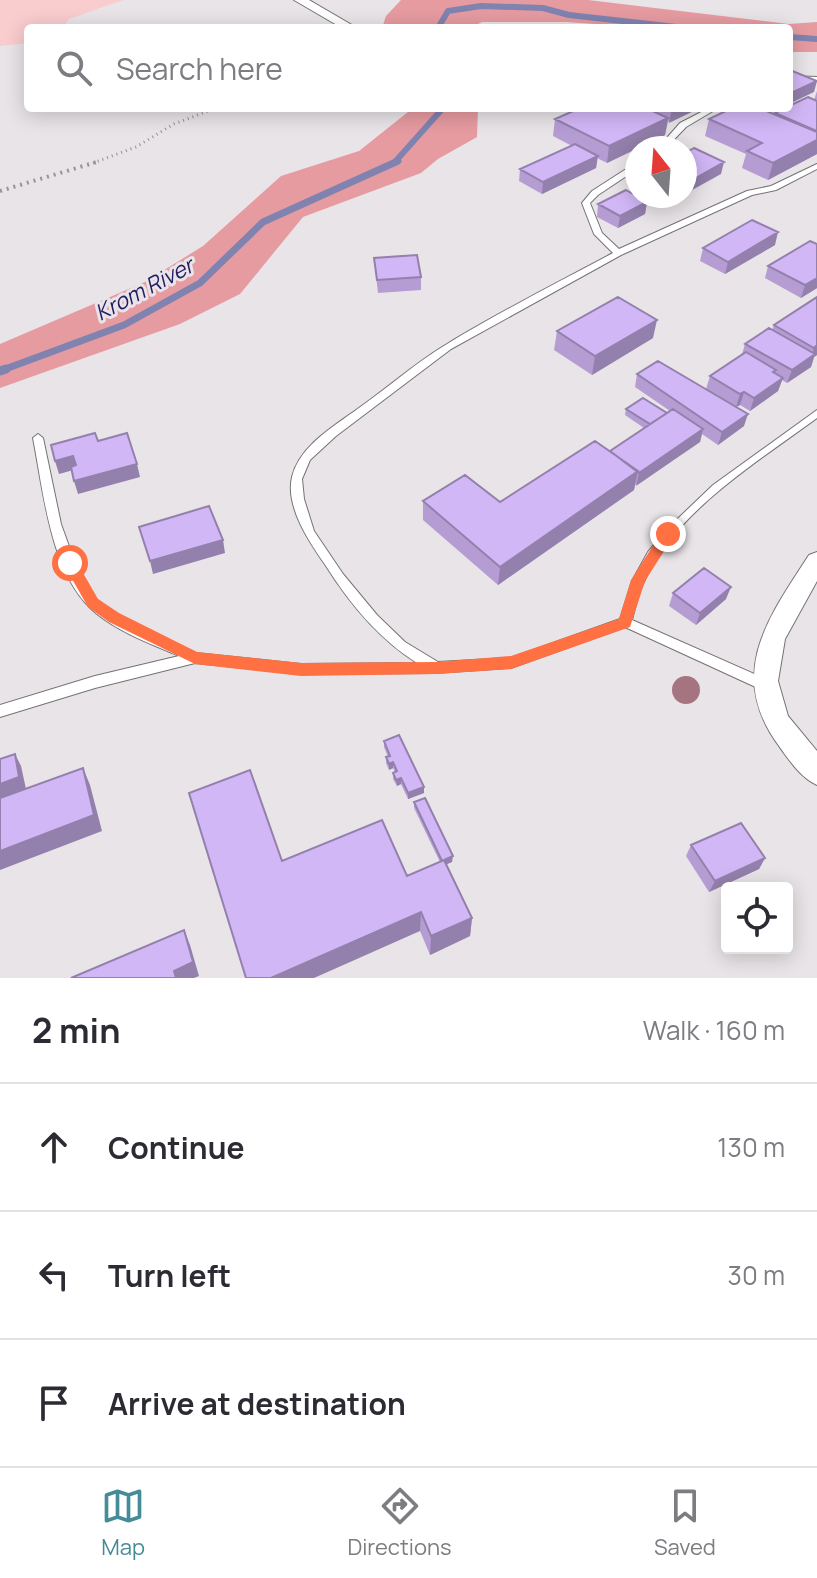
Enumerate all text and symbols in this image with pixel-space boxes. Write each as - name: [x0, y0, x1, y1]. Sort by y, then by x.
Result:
- search box: [24, 24, 793, 112]
- icon: search: [52, 46, 96, 90]
- text: Search here: [116, 48, 283, 89]
- north arrow: [625, 136, 697, 208]
- water label: Krom River: [90, 249, 201, 327]
- route end: [650, 516, 686, 552]
- route start: [52, 545, 88, 581]
- map controls: [721, 882, 793, 954]
- button: locate: [721, 882, 793, 954]
- text: 2 min: [32, 1007, 120, 1053]
- text: Walk · 160 m: [643, 1012, 785, 1048]
- icon: ahead: [32, 1125, 76, 1169]
- text: Continue: [108, 1127, 244, 1168]
- text: 130 m: [717, 1129, 785, 1165]
- icon: left: [32, 1253, 76, 1297]
- text: Turn left: [108, 1255, 231, 1296]
- text: 30 m: [728, 1257, 785, 1293]
- icon: arrive: [32, 1381, 76, 1425]
- text: Arrive at destination: [108, 1383, 406, 1424]
- tab: Map: [101, 1484, 145, 1562]
- tab: Directions: [347, 1484, 452, 1562]
- tab: Saved: [654, 1484, 716, 1562]

